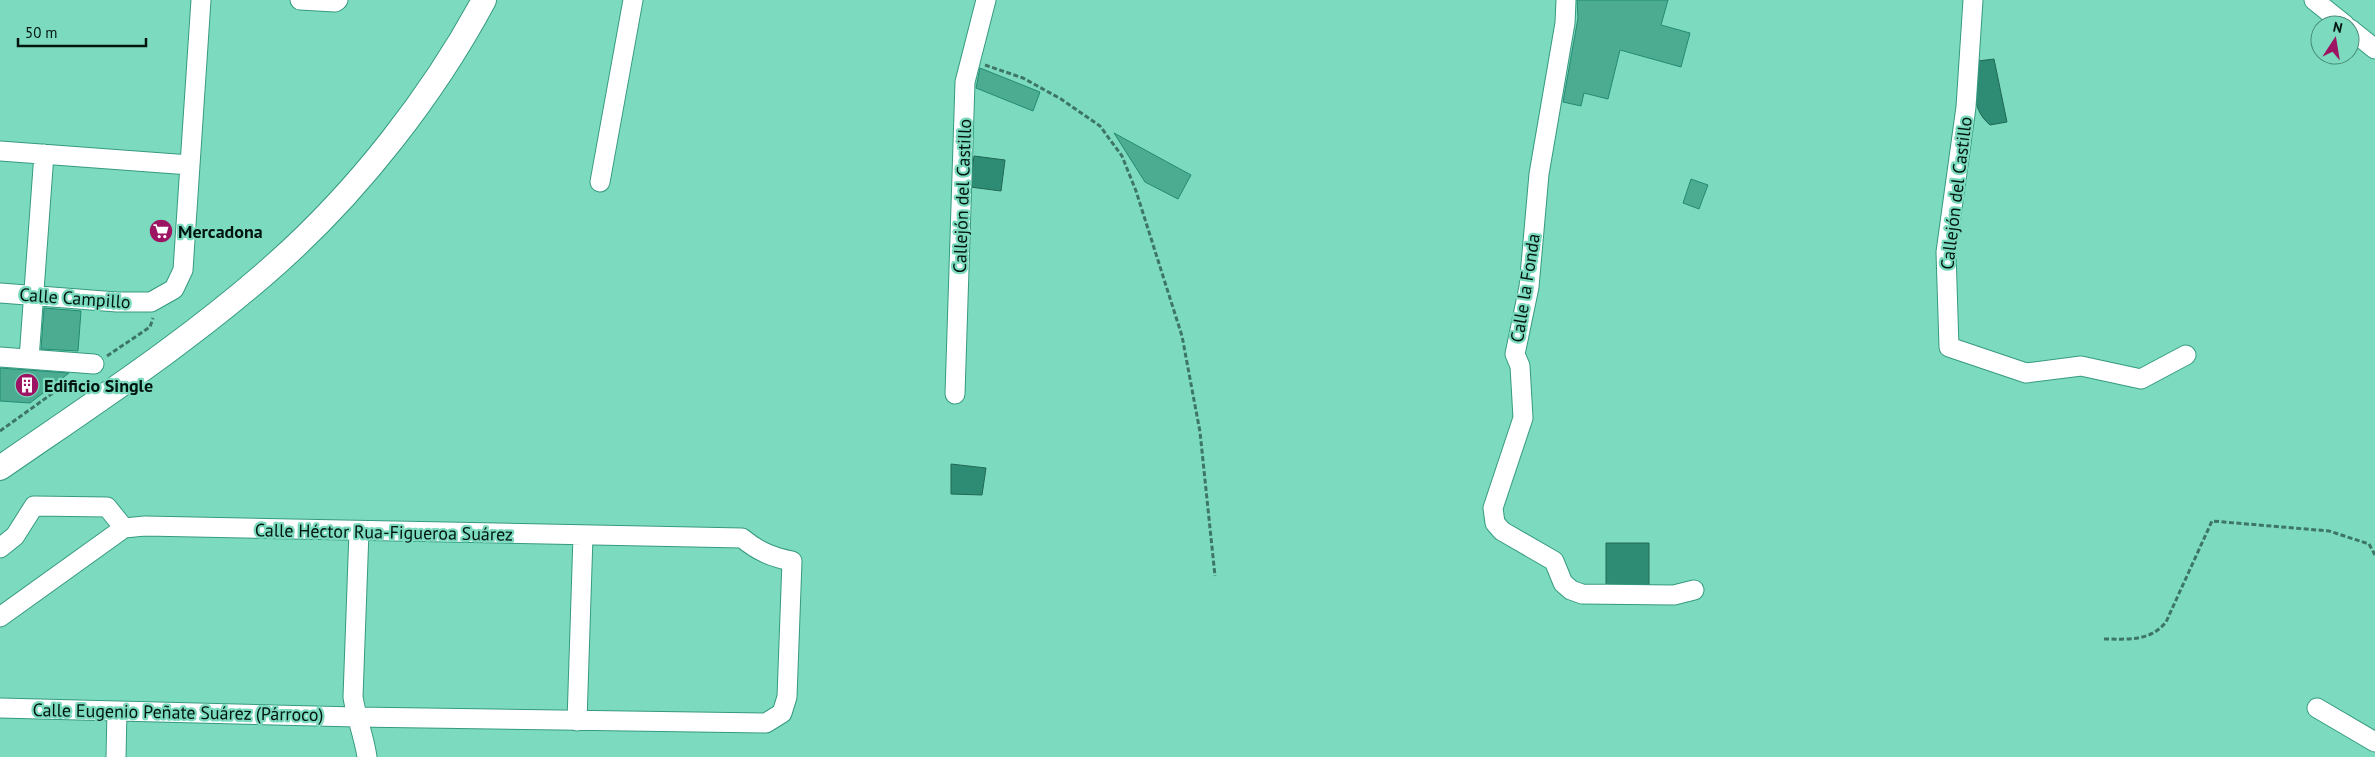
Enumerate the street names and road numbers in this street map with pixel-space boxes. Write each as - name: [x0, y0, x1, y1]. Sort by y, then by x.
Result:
- street label: Callejón del Castillo: [1935, 115, 1977, 271]
- street label: Callejón del Castillo: [948, 119, 976, 273]
- street label: Calle la Fonda: [1505, 232, 1545, 344]
- street label: Calle Campillo: [19, 283, 131, 313]
- street label: Calle Héctor Rua-Figueroa Suárez: [255, 518, 513, 546]
- street label: Calle Eugenio Peñate Suárez (Párroco): [32, 698, 324, 726]

